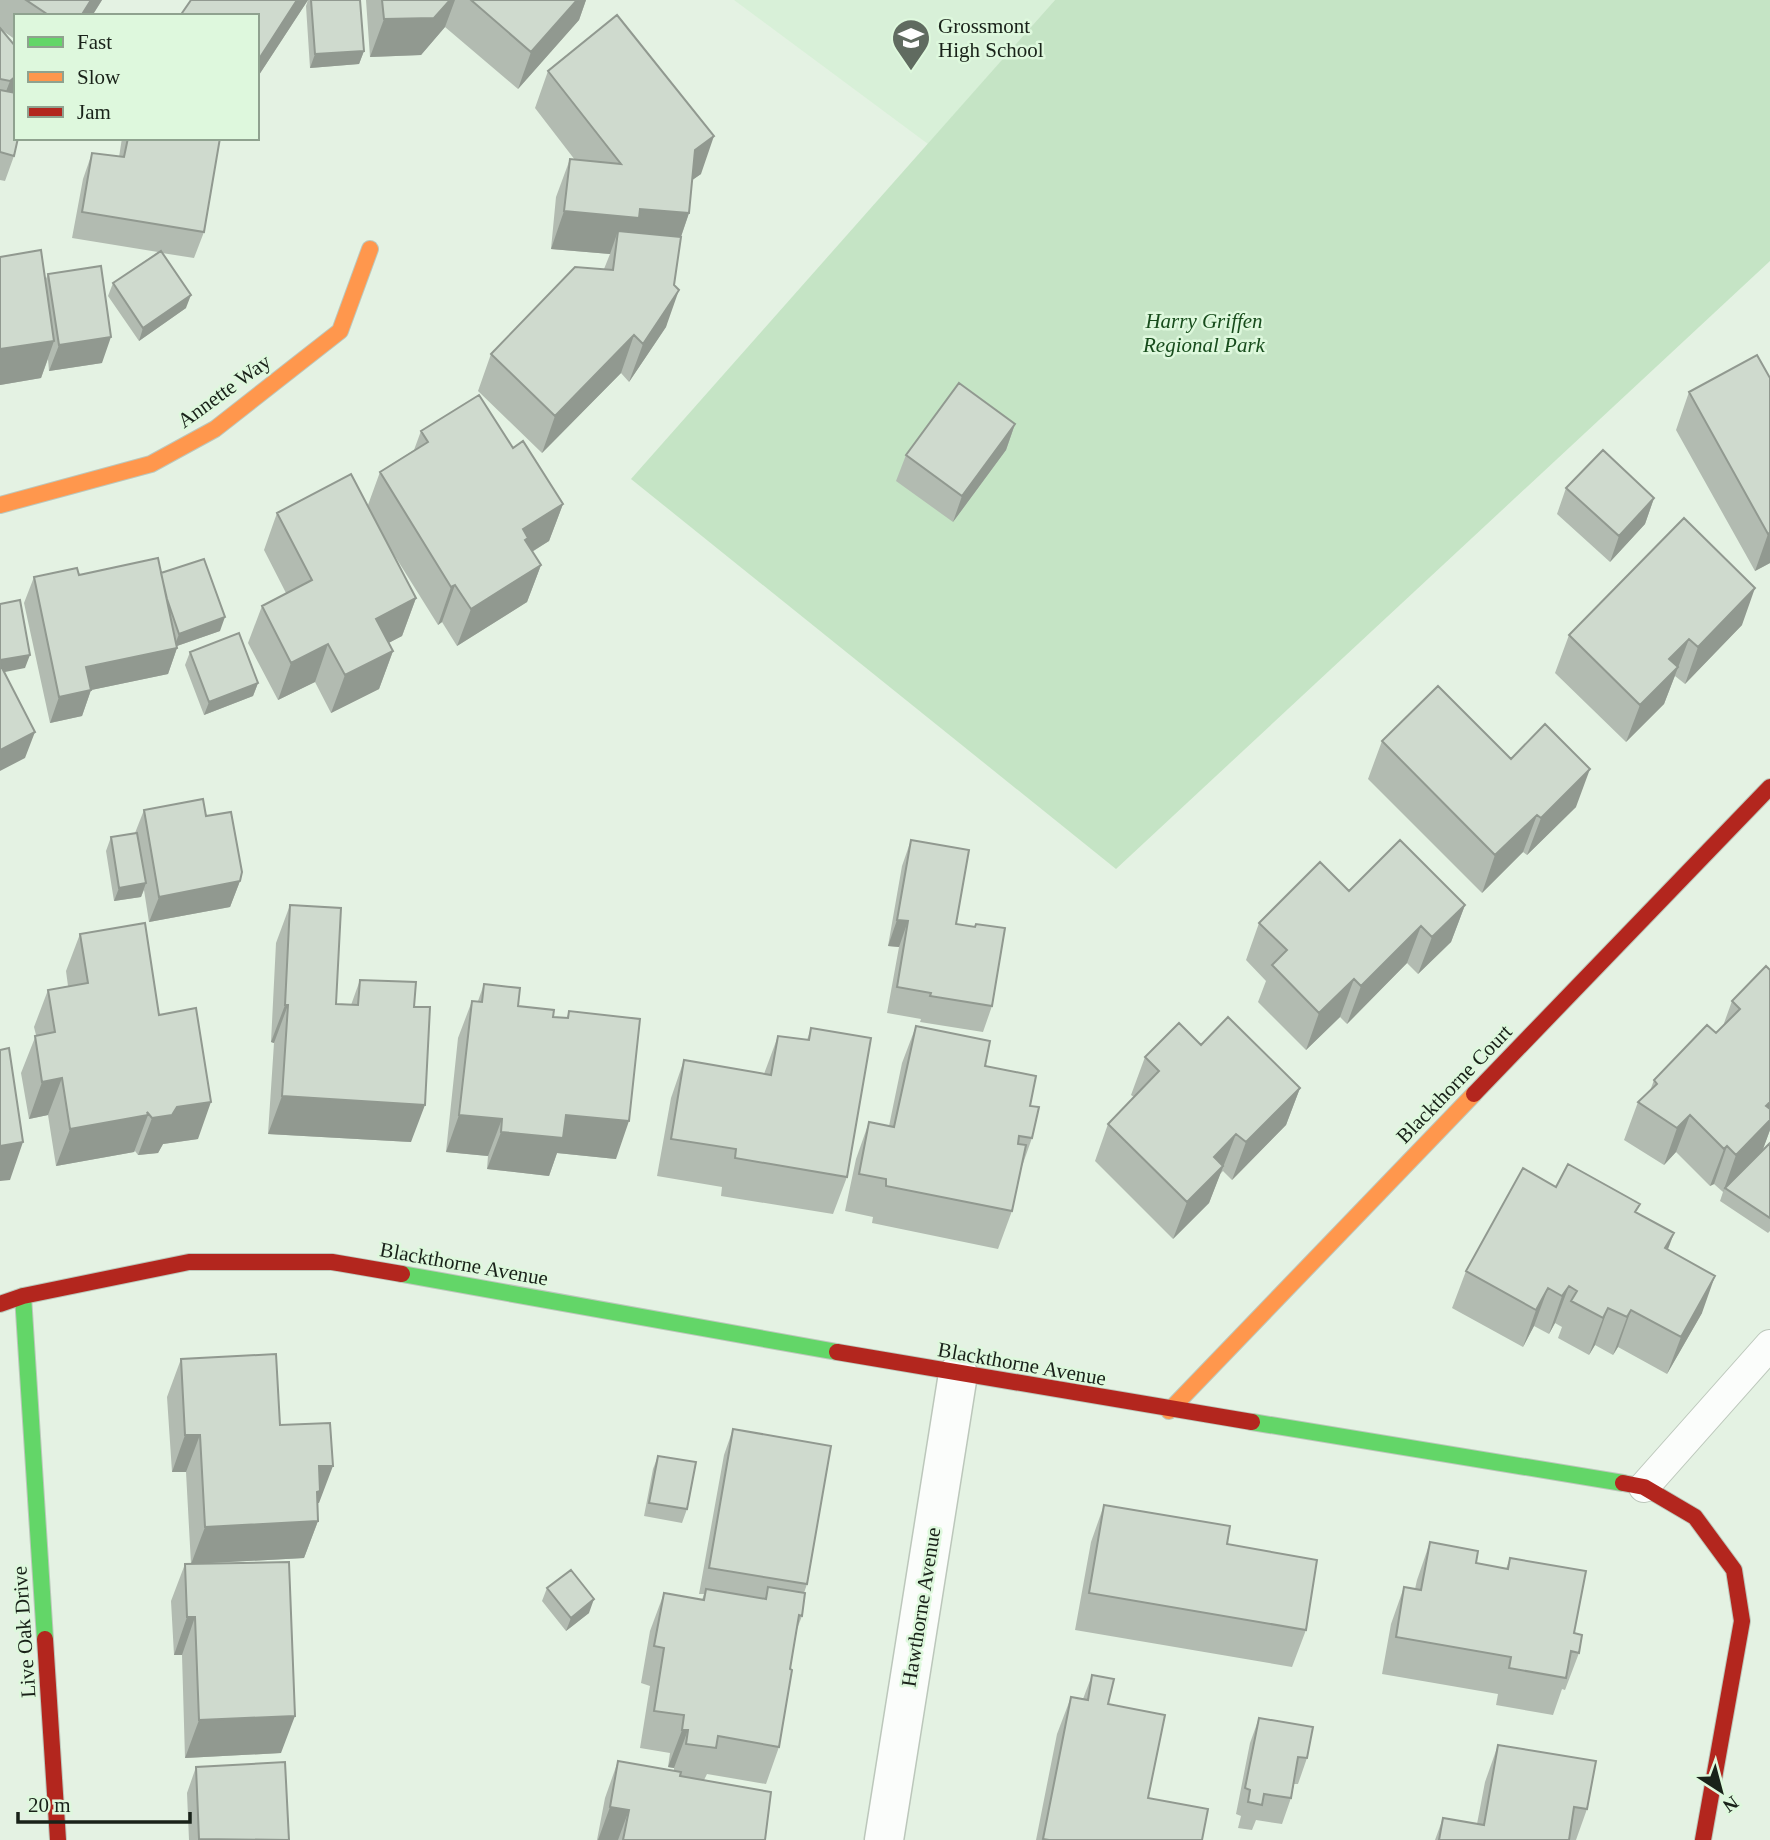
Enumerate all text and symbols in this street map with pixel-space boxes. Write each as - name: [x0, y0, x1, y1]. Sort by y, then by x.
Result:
- legend: [14, 14, 259, 140]
- place label: Grossmont High School: [938, 14, 1044, 62]
- school or university icon: Grossmont High School: [890, 17, 932, 72]
- text: Fast: [77, 30, 112, 54]
- text: Slow: [77, 65, 121, 89]
- text: Jam: [77, 100, 111, 124]
- park label: Harry Griffen Regional Park: [1142, 309, 1266, 357]
- street label: Annette Way: [173, 349, 276, 433]
- street label: Blackthorne Court: [1391, 1020, 1517, 1148]
- street label: Blackthorne Avenue: [378, 1237, 550, 1291]
- street label: Blackthorne Avenue: [936, 1337, 1108, 1391]
- street label: Hawthorne Avenue: [897, 1526, 945, 1688]
- street label: Live Oak Drive: [7, 1565, 41, 1699]
- north arrow: [1686, 1756, 1756, 1826]
- scale bar: [18, 1780, 189, 1824]
- text: N: [1719, 1792, 1742, 1817]
- text: 20 m: [28, 1793, 71, 1817]

